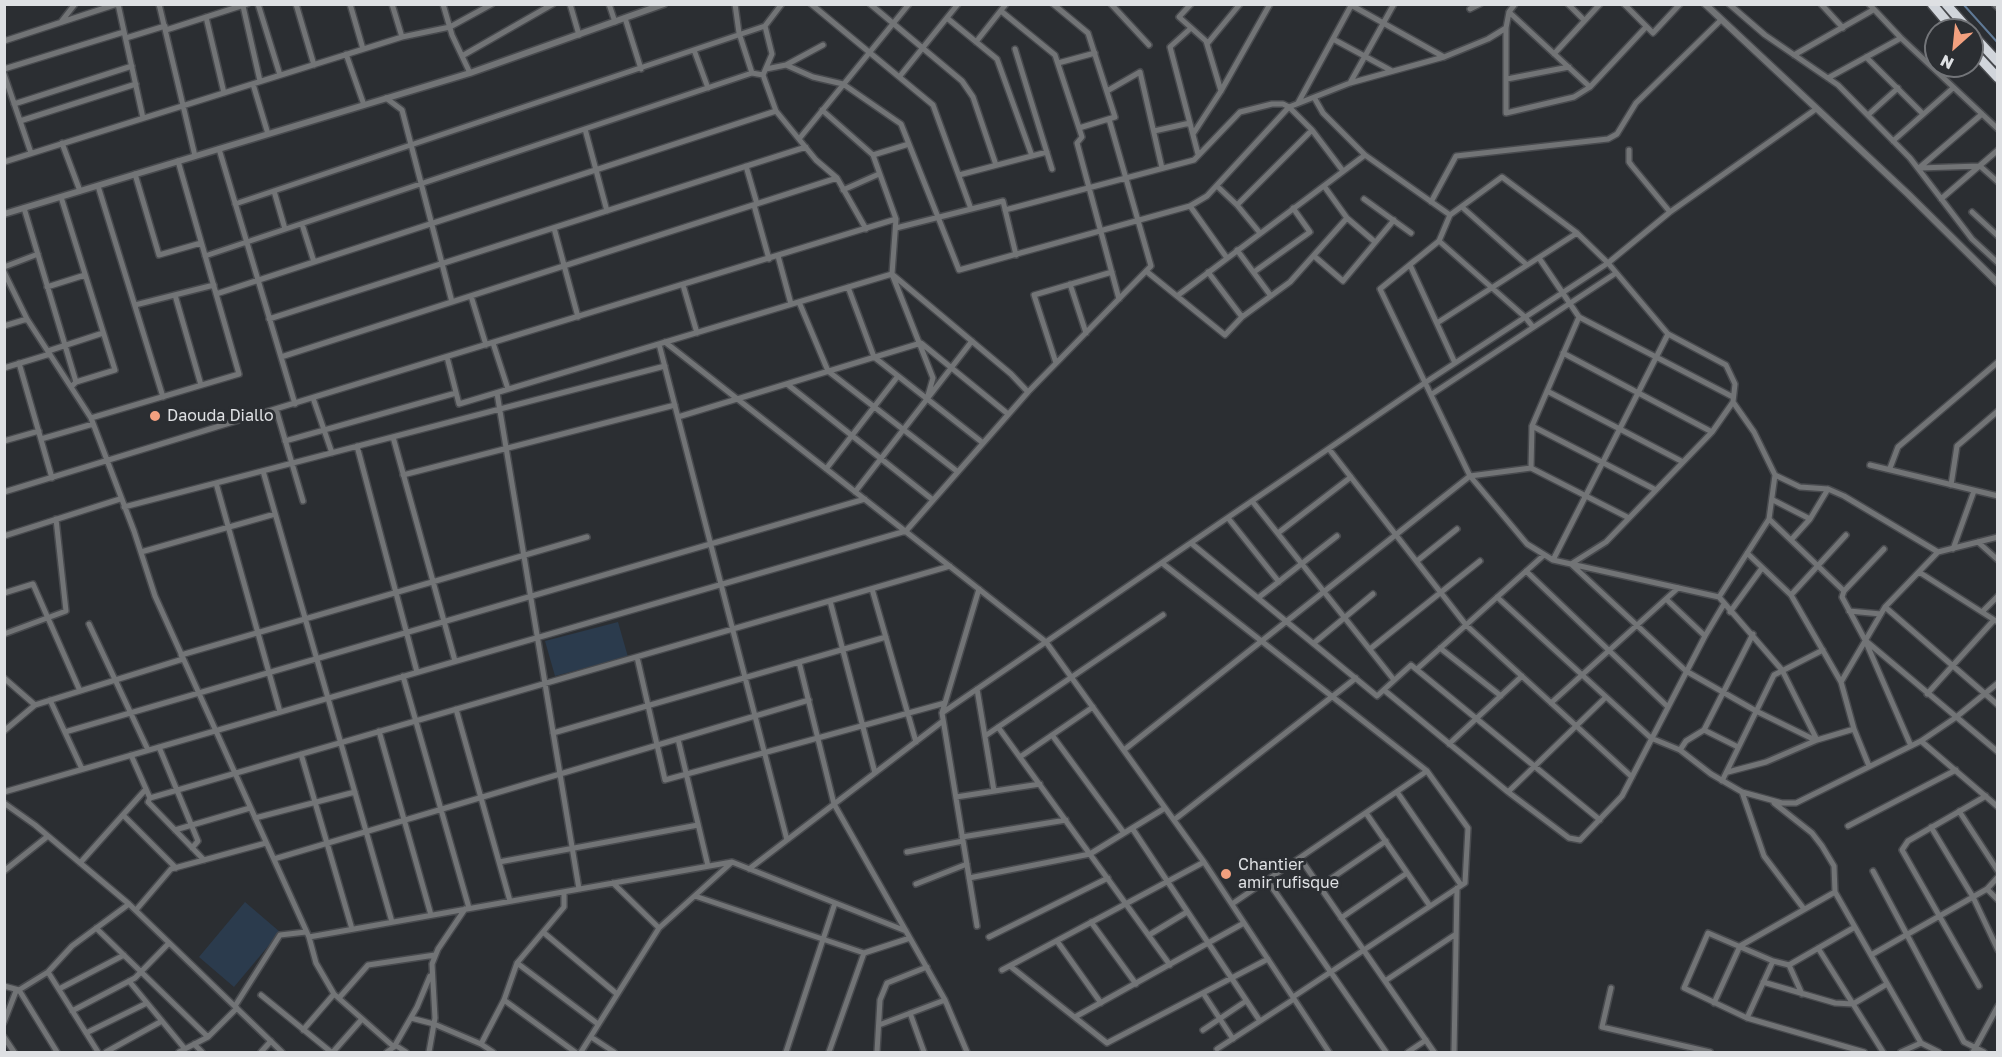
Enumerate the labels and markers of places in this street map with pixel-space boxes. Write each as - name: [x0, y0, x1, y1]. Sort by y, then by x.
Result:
- place label: Daouda Diallo: [167, 406, 274, 426]
- marker: Daouda Diallo: [148, 409, 162, 423]
- place label: Chantier amir rufisque: [1238, 855, 1339, 893]
- marker: Chantier amir rufisque: [1219, 867, 1233, 881]

